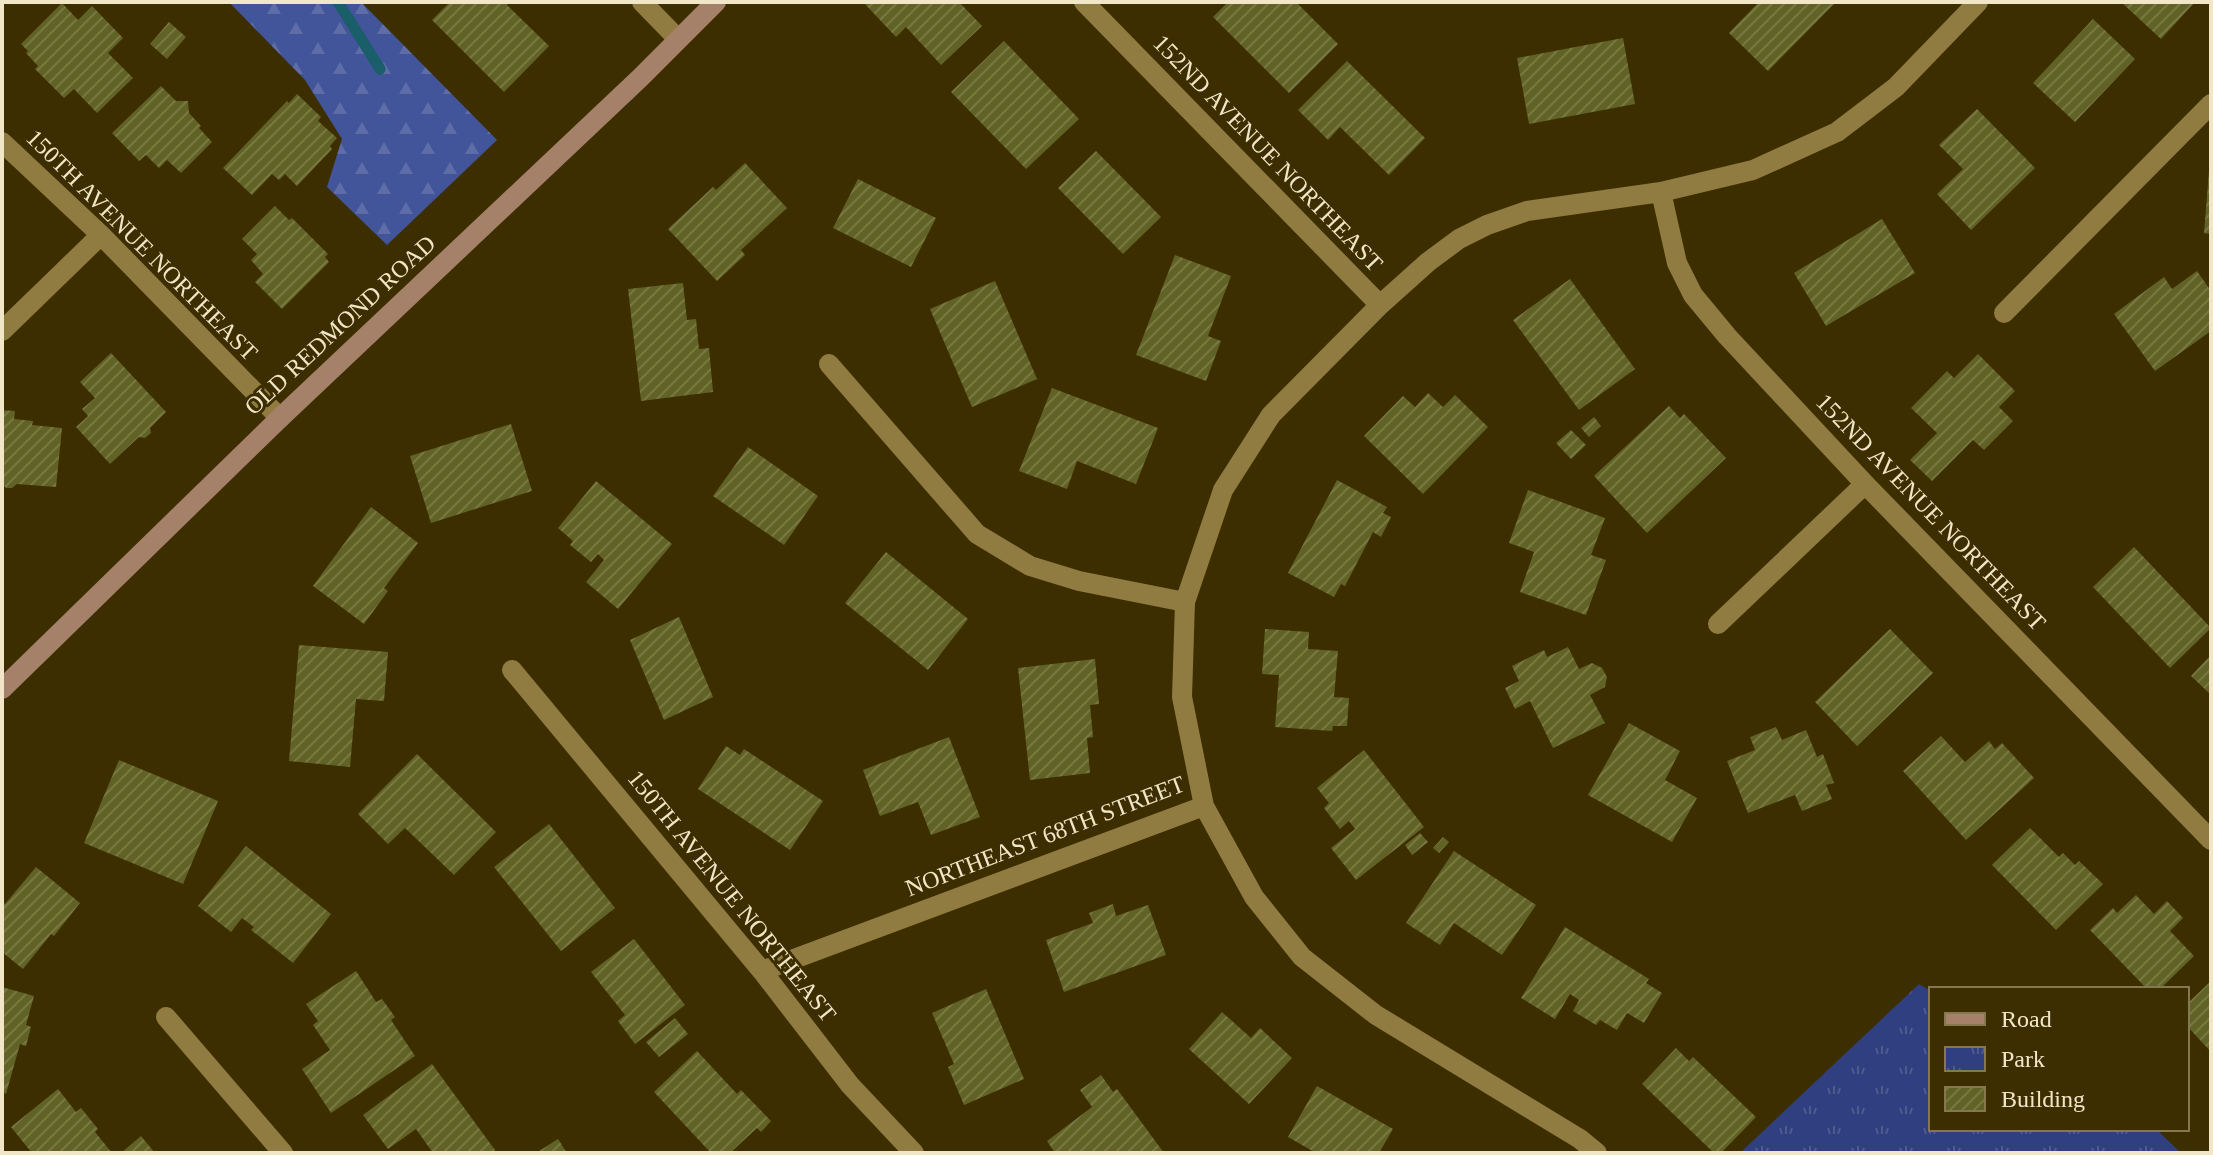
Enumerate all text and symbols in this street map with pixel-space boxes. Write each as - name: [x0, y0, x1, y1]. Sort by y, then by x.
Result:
- street label: 152ND AVENUE NORTHEAST: [1148, 30, 1388, 277]
- street label: 150TH AVENUE NORTHEAST: [21, 124, 263, 366]
- street label: OLD REDMOND ROAD: [239, 230, 441, 420]
- street label: 152ND AVENUE NORTHEAST: [1811, 389, 2051, 636]
- street label: 150TH AVENUE NORTHEAST: [623, 765, 842, 1027]
- street label: NORTHEAST 68TH STREET: [902, 771, 1189, 901]
- legend: [1929, 987, 2189, 1131]
- text: Road: [2001, 1006, 2052, 1032]
- text: Park: [2001, 1046, 2045, 1072]
- text: Building: [2001, 1086, 2085, 1112]

